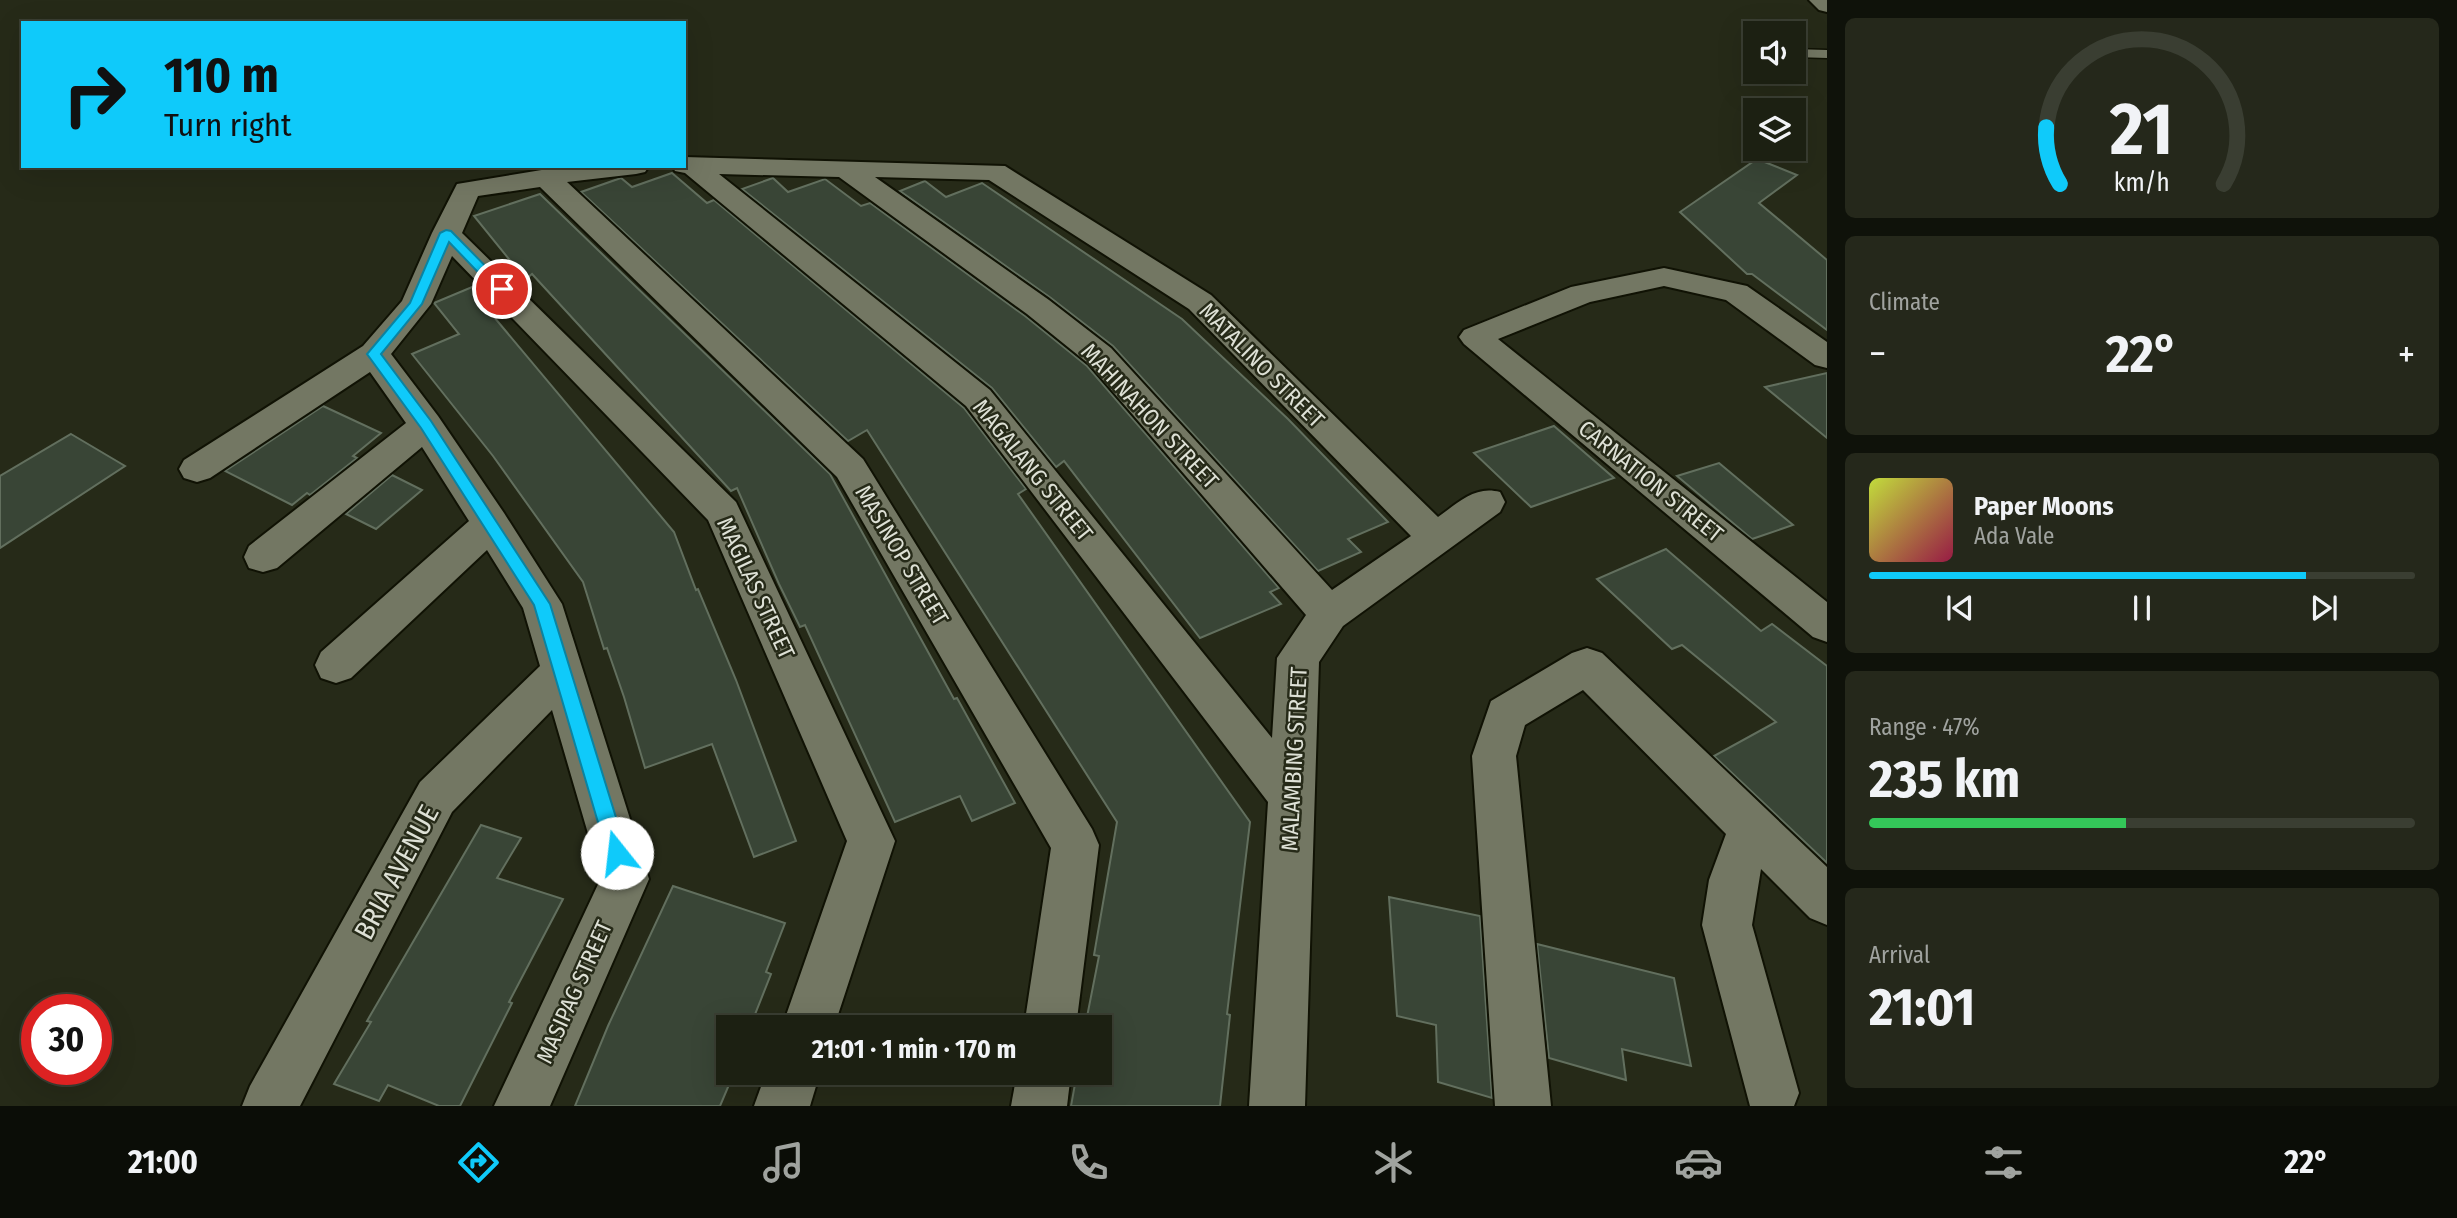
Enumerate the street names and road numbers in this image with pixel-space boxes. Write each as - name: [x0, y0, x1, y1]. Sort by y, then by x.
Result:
- street label: MATALINO STREET: [1194, 297, 1331, 434]
- street label: MAHINAHON STREET: [1075, 338, 1225, 495]
- street label: MAGALANG STREET: [967, 393, 1099, 547]
- street label: CARNATION STREET: [1573, 414, 1729, 548]
- street label: MASINOP STREET: [849, 480, 955, 630]
- street label: MAGILAS STREET: [711, 513, 801, 663]
- street label: MALAMBING STREET: [1275, 666, 1313, 852]
- street label: BRIA AVENUE: [347, 799, 446, 945]
- street label: MASIPAG STREET: [530, 916, 618, 1068]

